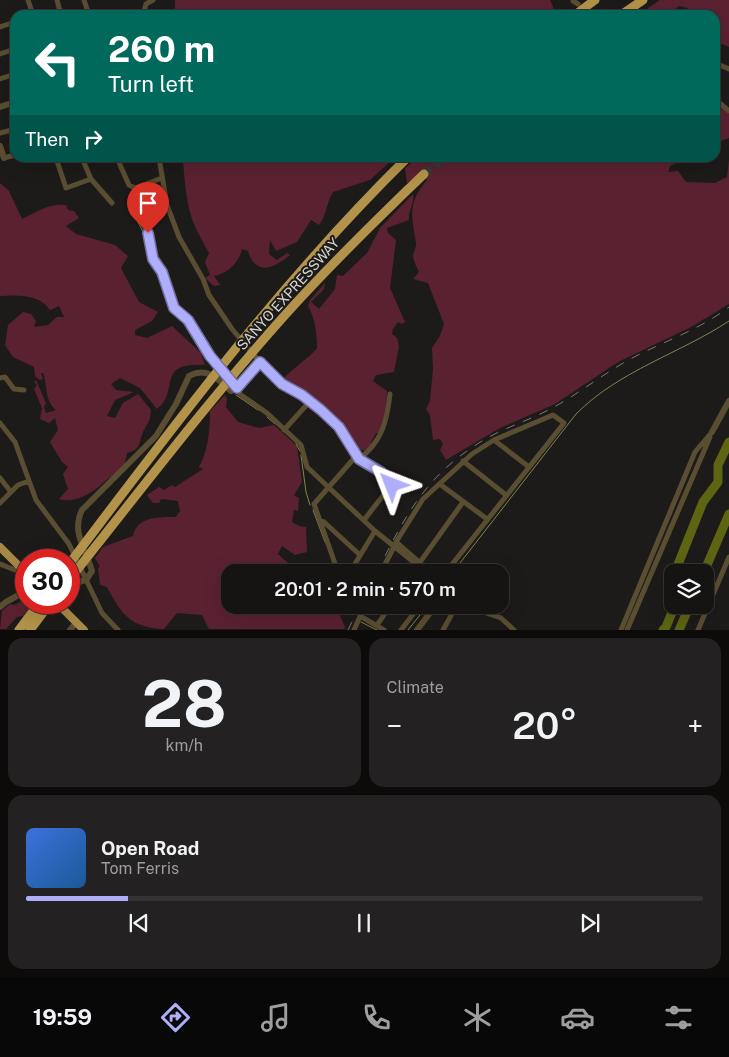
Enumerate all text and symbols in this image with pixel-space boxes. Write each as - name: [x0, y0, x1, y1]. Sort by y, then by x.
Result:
- text: 260 m: [108, 29, 215, 70]
- icon: left: [25, 30, 90, 95]
- text: Turn left: [108, 71, 194, 97]
- icon: right: [79, 125, 107, 153]
- text: Then: [25, 128, 69, 150]
- pin: [127, 182, 169, 233]
- icon: arrive: [134, 189, 162, 217]
- street label: SANYO EXPRESSWAY: [234, 234, 343, 353]
- position arrow: [365, 458, 417, 510]
- speed limit sign: 30: [15, 549, 80, 614]
- map controls: [664, 564, 714, 614]
- button: layers: [664, 564, 714, 614]
- text: 20:01 · 2 min · 570 m: [274, 578, 456, 600]
- text: 28: [142, 665, 227, 742]
- text: Climate: [387, 678, 444, 697]
- text: 20°: [512, 703, 577, 748]
- text: −: [387, 709, 402, 742]
- text: +: [687, 709, 703, 742]
- text: km/h: [165, 736, 203, 755]
- text: Open Road: [101, 837, 199, 859]
- text: Tom Ferris: [101, 859, 179, 878]
- icon: previous: [125, 909, 153, 937]
- icon: pause: [350, 909, 378, 937]
- icon: next: [576, 909, 604, 937]
- icon: directions: [158, 1000, 193, 1035]
- icon: music: [258, 1000, 293, 1035]
- icon: phone: [359, 1000, 394, 1035]
- icon: climate: [460, 1000, 495, 1035]
- icon: car: [560, 1000, 595, 1035]
- icon: filters: [661, 1000, 696, 1035]
- text: 19:59: [33, 1004, 92, 1030]

